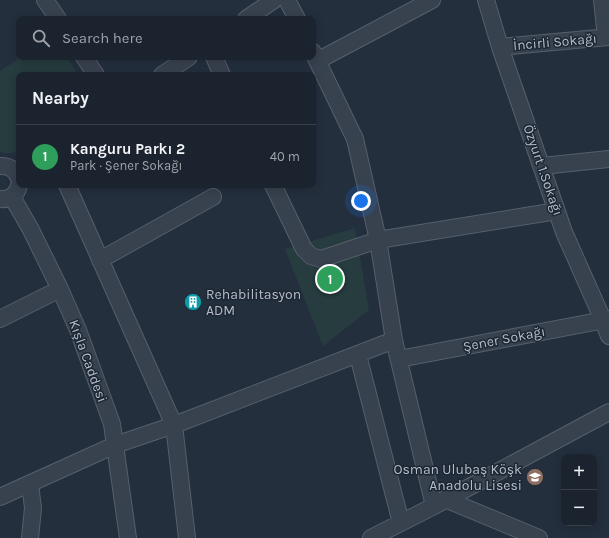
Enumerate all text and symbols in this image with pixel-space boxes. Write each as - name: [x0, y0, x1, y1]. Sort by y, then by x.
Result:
- search box: [16, 16, 316, 60]
- icon: search: [30, 27, 52, 49]
- text: Search here: [62, 29, 143, 47]
- street label: İncirli Sokağı: [512, 30, 598, 54]
- text: Nearby: [32, 88, 89, 108]
- street label: Özyurt 1.Sokağı: [519, 122, 567, 218]
- text: Kanguru Parkı 2: [70, 140, 185, 158]
- text: 1: [43, 149, 47, 164]
- text: 40 m: [270, 149, 300, 164]
- text: Park · Şener Sokağı: [70, 158, 182, 173]
- your location: [351, 191, 371, 211]
- pin: 1: [317, 264, 343, 294]
- place label: Rehabilitasyon ADM: [206, 286, 301, 319]
- building icon: Rehabilitasyon ADM: [183, 292, 203, 312]
- street label: Kışla Caddesi: [65, 317, 111, 405]
- street label: Şener Sokağı: [461, 323, 547, 355]
- map controls: [561, 454, 597, 526]
- button: +: [561, 454, 597, 490]
- place label: Osman Ulubaş Köşk Anadolu Lisesi: [393, 461, 522, 494]
- school or university icon: Osman Ulubaş Köşk Anadolu Lisesi: [525, 467, 545, 487]
- button: −: [561, 490, 597, 526]

